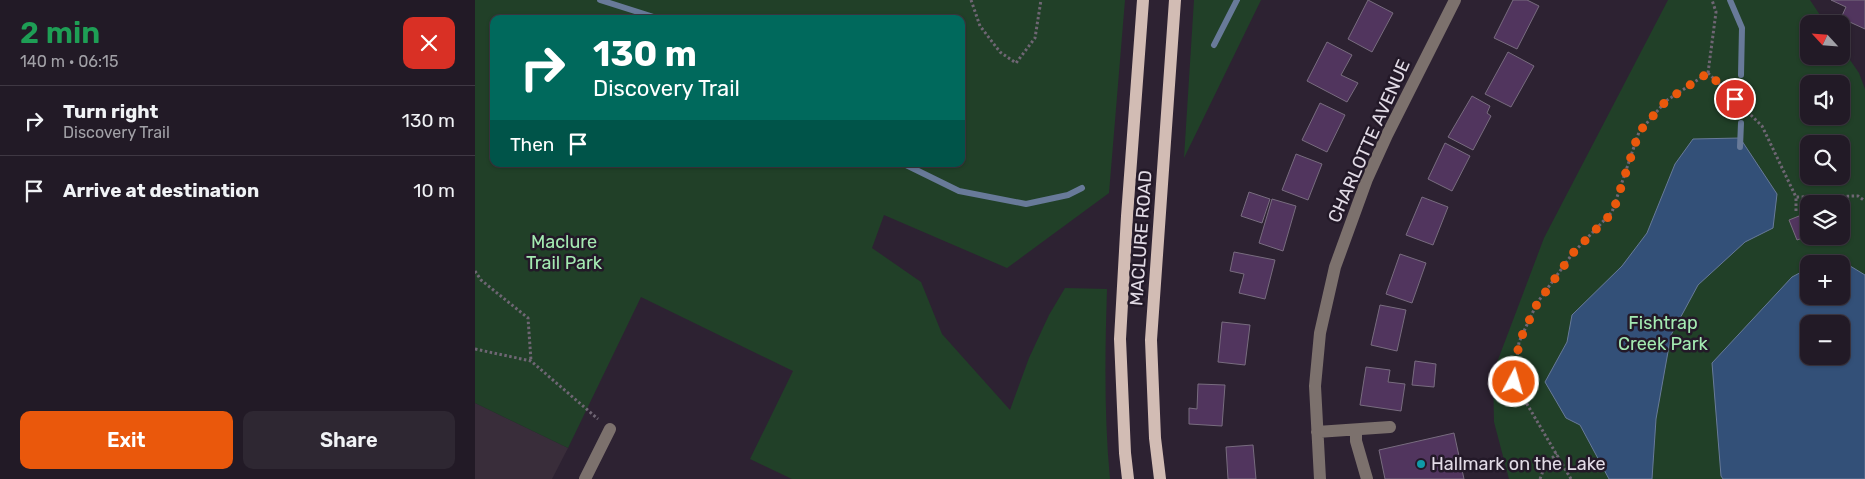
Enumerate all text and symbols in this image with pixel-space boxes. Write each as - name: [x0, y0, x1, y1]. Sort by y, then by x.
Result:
- text: 2 min: [20, 15, 100, 51]
- north arrow: [1800, 15, 1850, 65]
- map controls: [1800, 15, 1850, 365]
- button: close: [403, 17, 455, 69]
- text: 130 m: [593, 33, 697, 75]
- icon: right: [510, 35, 575, 100]
- text: 140 m · 06:15: [20, 52, 118, 71]
- street label: CHARLOTTE AVENUE: [1323, 56, 1415, 226]
- text: Discovery Trail: [593, 75, 740, 102]
- button: sound: [1800, 75, 1850, 125]
- pin: [1714, 78, 1756, 120]
- icon: arrive: [1721, 85, 1749, 113]
- text: Turn right: [63, 100, 158, 123]
- icon: right: [20, 107, 48, 135]
- text: 130 m: [402, 109, 455, 132]
- text: Discovery Trail: [63, 123, 170, 142]
- icon: arrive: [564, 130, 592, 158]
- text: Then: [510, 133, 554, 156]
- button: search: [1800, 135, 1850, 185]
- street label: MACLURE ROAD: [1125, 169, 1157, 307]
- icon: arrive: [20, 177, 48, 205]
- text: Arrive at destination: [63, 179, 259, 202]
- text: 10 m: [413, 179, 455, 202]
- button: layers: [1800, 195, 1850, 245]
- park label: Maclure Trail Park: [526, 231, 603, 274]
- button: +: [1800, 255, 1850, 305]
- park label: Fishtrap Creek Park: [1618, 312, 1709, 355]
- button: −: [1800, 315, 1850, 365]
- position arrow: [1487, 355, 1539, 407]
- button: Exit: [20, 411, 233, 469]
- button: Share: [243, 411, 455, 469]
- place label: Hallmark on the Lake: [1431, 453, 1606, 475]
- marker: Hallmark on the Lake: [1415, 458, 1427, 470]

